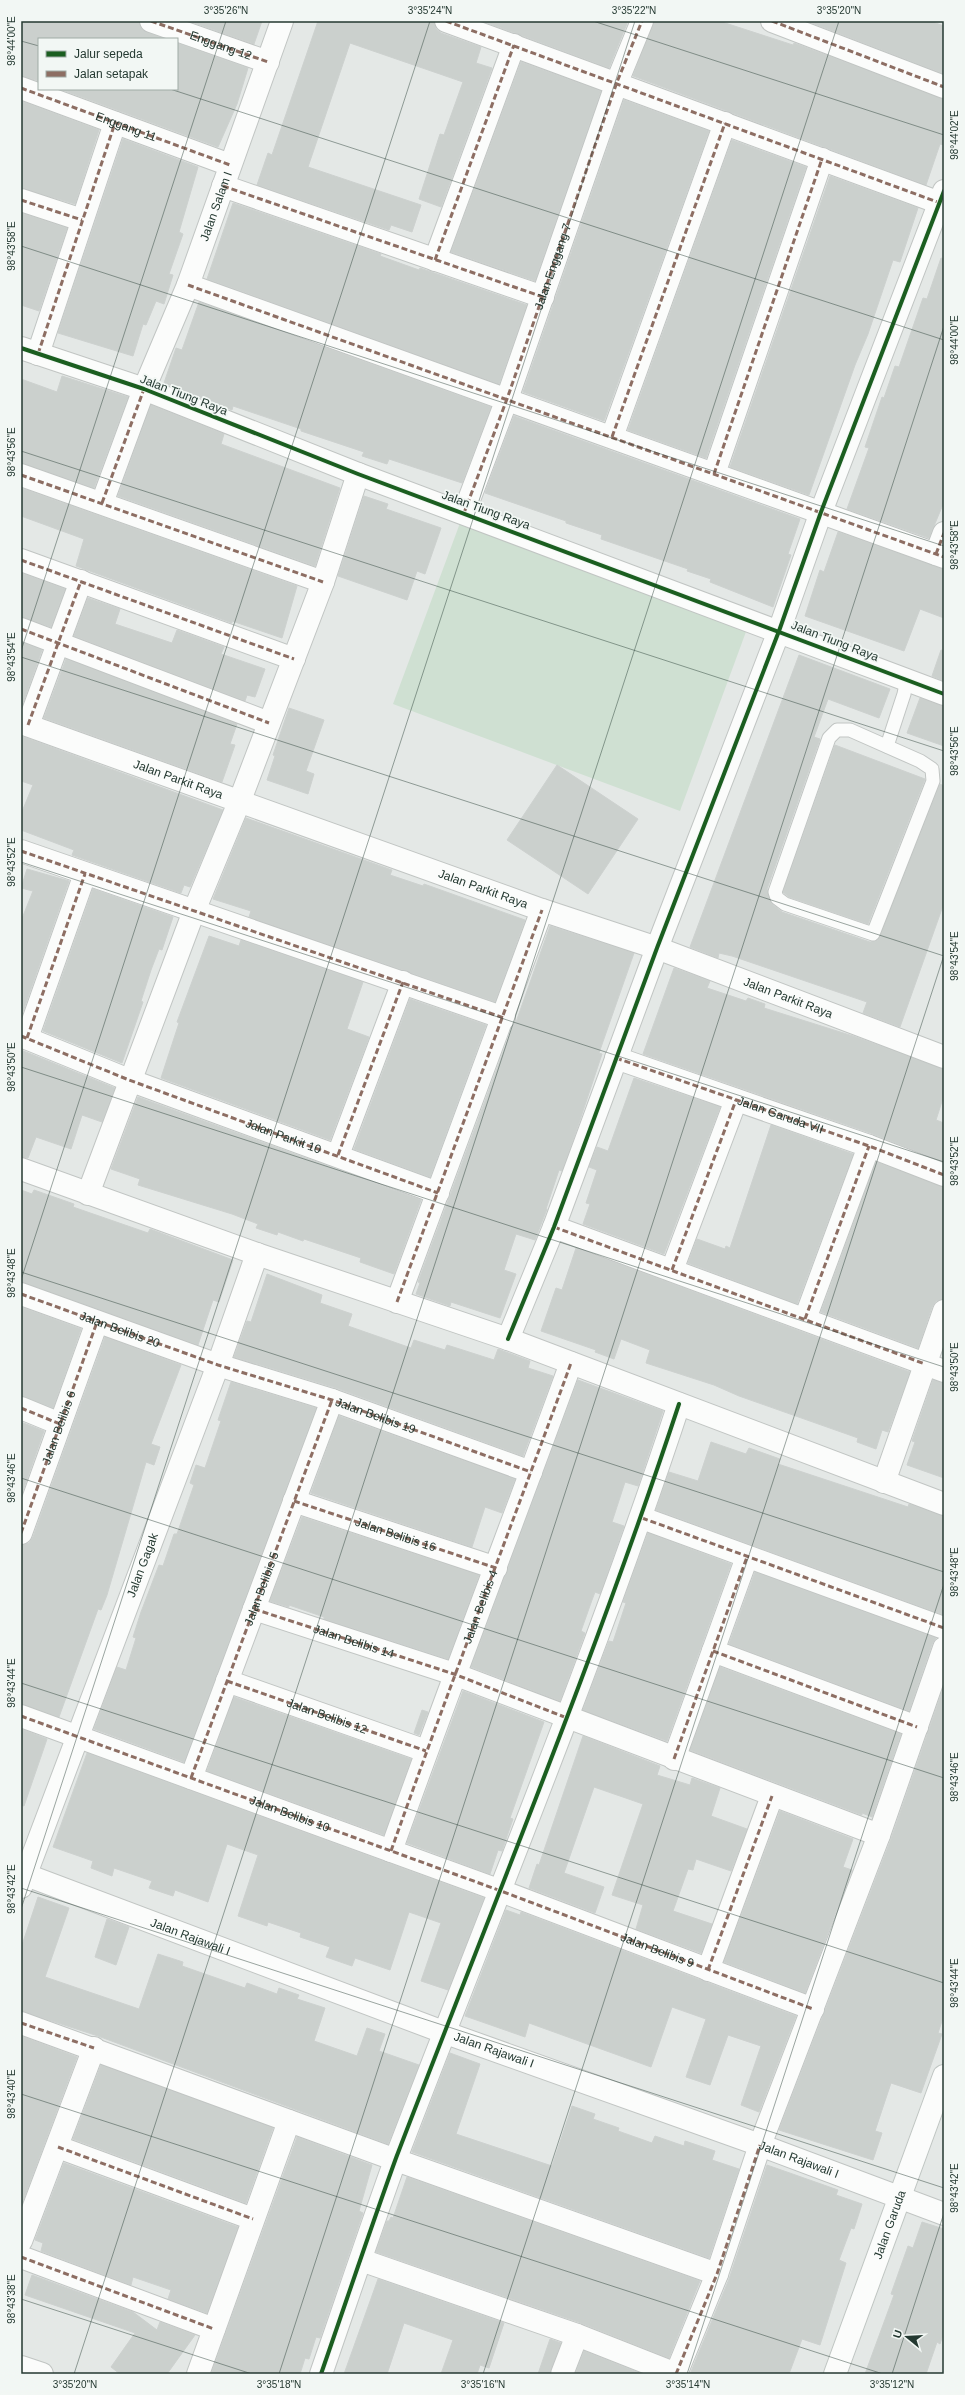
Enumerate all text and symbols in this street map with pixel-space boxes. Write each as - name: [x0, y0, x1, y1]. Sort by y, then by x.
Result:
- text: 3°35'26"N: [204, 5, 248, 16]
- text: 3°35'24"N: [408, 5, 452, 16]
- text: 3°35'22"N: [612, 5, 656, 16]
- text: 3°35'20"N: [817, 5, 861, 16]
- text: 98°44'00"E: [6, 16, 17, 66]
- street label: Enggang 12: [188, 28, 254, 63]
- legend: [38, 38, 178, 90]
- text: Jalur sepeda: [74, 47, 143, 61]
- text: Jalan setapak: [74, 67, 149, 81]
- street label: Enggang 11: [94, 109, 159, 144]
- text: 98°44'02"E: [949, 110, 960, 160]
- street label: Jalan Salam I: [197, 170, 235, 243]
- text: 98°43'58"E: [6, 221, 17, 271]
- street label: Jalan Enggang 7: [532, 221, 574, 312]
- text: 98°44'00"E: [949, 315, 960, 365]
- street label: Jalan Tiung Raya: [138, 372, 230, 418]
- text: 98°43'56"E: [6, 427, 17, 477]
- street label: Jalan Tiung Raya: [440, 488, 532, 533]
- text: 98°43'58"E: [949, 520, 960, 570]
- street label: Jalan Tiung Raya: [789, 618, 881, 664]
- text: 98°43'54"E: [6, 632, 17, 682]
- text: 98°43'56"E: [949, 726, 960, 776]
- street label: Jalan Parkit Raya: [131, 757, 225, 802]
- text: 98°43'52"E: [6, 837, 17, 887]
- street label: Jalan Parkit Raya: [436, 866, 530, 911]
- text: 98°43'54"E: [949, 931, 960, 981]
- street label: Jalan Parkit Raya: [742, 975, 835, 1021]
- text: 98°43'50"E: [6, 1042, 17, 1092]
- street label: Jalan Garuda VII: [735, 1094, 825, 1137]
- street label: Jalan Parkit 10: [244, 1116, 323, 1157]
- text: 98°43'52"E: [949, 1136, 960, 1186]
- text: 98°43'48"E: [6, 1248, 17, 1298]
- street label: Jalan Belibis 20: [78, 1309, 162, 1351]
- text: 98°43'50"E: [949, 1342, 960, 1392]
- street label: Jalan Belibis 6: [39, 1388, 79, 1466]
- street label: Jalan Belibis 19: [334, 1395, 418, 1437]
- text: 98°43'46"E: [6, 1453, 17, 1503]
- street label: Jalan Belibis 16: [353, 1515, 438, 1555]
- street label: Jalan Gagak: [124, 1530, 161, 1599]
- text: 98°43'48"E: [949, 1547, 960, 1597]
- street label: Jalan Belibis 5: [241, 1550, 282, 1627]
- street label: Jalan Belibis 4: [460, 1568, 501, 1646]
- street label: Jalan Belibis 14: [312, 1622, 396, 1661]
- text: 98°43'44"E: [6, 1658, 17, 1708]
- street label: Jalan Belibis 12: [285, 1696, 369, 1737]
- text: 98°43'46"E: [949, 1752, 960, 1802]
- street label: Jalan Belibis 10: [248, 1793, 332, 1835]
- text: 98°43'42"E: [6, 1864, 17, 1914]
- street label: Jalan Rajawali I: [149, 1915, 232, 1958]
- street label: Jalan Belibis 9: [619, 1930, 696, 1970]
- text: 98°43'44"E: [949, 1958, 960, 2008]
- street label: Jalan Rajawali I: [452, 2029, 536, 2071]
- text: 98°43'40"E: [6, 2069, 17, 2119]
- street label: Jalan Rajawali I: [757, 2138, 841, 2181]
- text: 98°43'42"E: [949, 2163, 960, 2213]
- street label: Jalan Garuda: [871, 2188, 909, 2261]
- text: 98°43'38"E: [6, 2274, 17, 2324]
- north arrow: [887, 2317, 927, 2357]
- text: U: [891, 2328, 904, 2340]
- text: 3°35'20"N: [53, 2379, 97, 2390]
- text: 3°35'18"N: [257, 2379, 301, 2390]
- text: 3°35'16"N: [461, 2379, 505, 2390]
- text: 3°35'14"N: [666, 2379, 710, 2390]
- text: 3°35'12"N: [870, 2379, 914, 2390]

